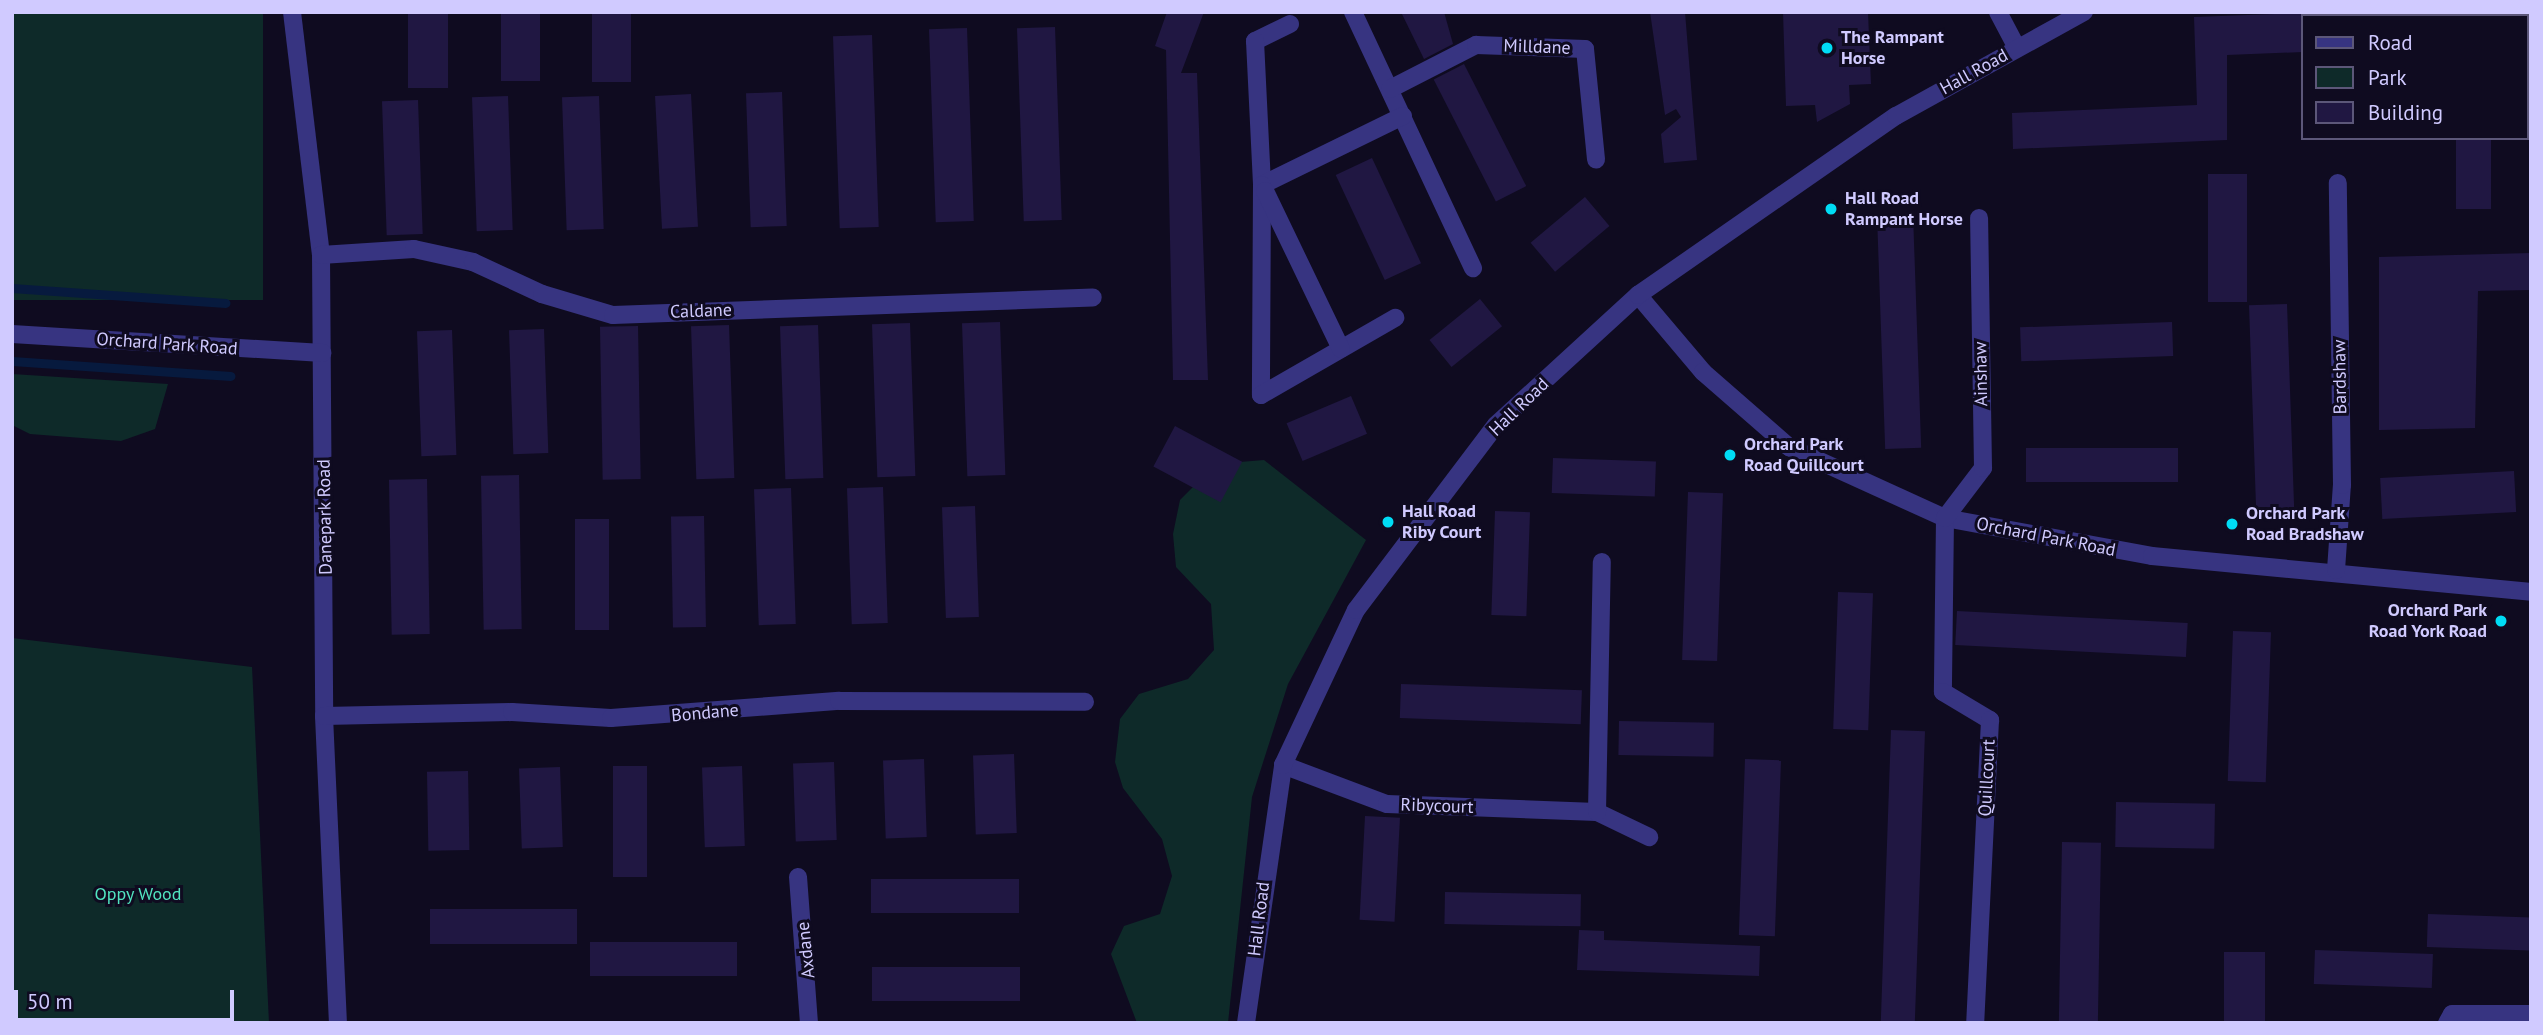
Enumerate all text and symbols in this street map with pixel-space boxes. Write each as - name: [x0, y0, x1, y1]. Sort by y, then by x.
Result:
- legend: [2302, 14, 2529, 140]
- place label: The Rampant Horse: [1841, 27, 1944, 70]
- text: Road: [2368, 29, 2412, 56]
- street label: Milldane: [1503, 35, 1571, 59]
- marker: The Rampant Horse: [1819, 40, 1835, 56]
- street label: Hall Road: [1936, 45, 2012, 99]
- text: Park: [2368, 64, 2407, 91]
- text: Building: [2368, 99, 2443, 126]
- place label: Hall Road Rampant Horse: [1845, 188, 1963, 230]
- marker: Hall Road Rampant Horse: [1823, 201, 1839, 217]
- street label: Caldane: [670, 299, 732, 323]
- street label: Orchard Park Road: [95, 328, 239, 360]
- street label: Bardshaw: [2329, 339, 2351, 415]
- street label: Ainshaw: [1970, 341, 1992, 407]
- street label: Hall Road: [1485, 373, 1553, 441]
- place label: Orchard Park Road Quillcourt: [1744, 434, 1864, 476]
- marker: Orchard Park Road Quillcourt: [1722, 447, 1738, 463]
- street label: Danepark Road: [313, 459, 337, 575]
- place label: Hall Road Riby Court: [1402, 501, 1482, 544]
- place label: Orchard Park Road Bradshaw: [2246, 503, 2364, 546]
- street label: Orchard Park Road: [1974, 513, 2118, 561]
- marker: Hall Road Riby Court: [1380, 514, 1396, 530]
- marker: Orchard Park Road Bradshaw: [2224, 516, 2240, 532]
- place label: Orchard Park Road York Road: [2368, 600, 2487, 642]
- marker: Orchard Park Road York Road: [2493, 613, 2509, 629]
- street label: Bondane: [670, 699, 740, 727]
- street label: Quillcourt: [1974, 739, 2000, 817]
- street label: Ribycourt: [1400, 794, 1474, 818]
- street label: Hall Road: [1244, 881, 1274, 957]
- park label: Oppy Wood: [94, 883, 182, 905]
- street label: Axdane: [792, 921, 820, 979]
- scale bar: [18, 976, 238, 1020]
- text: 50 m: [27, 988, 73, 1015]

